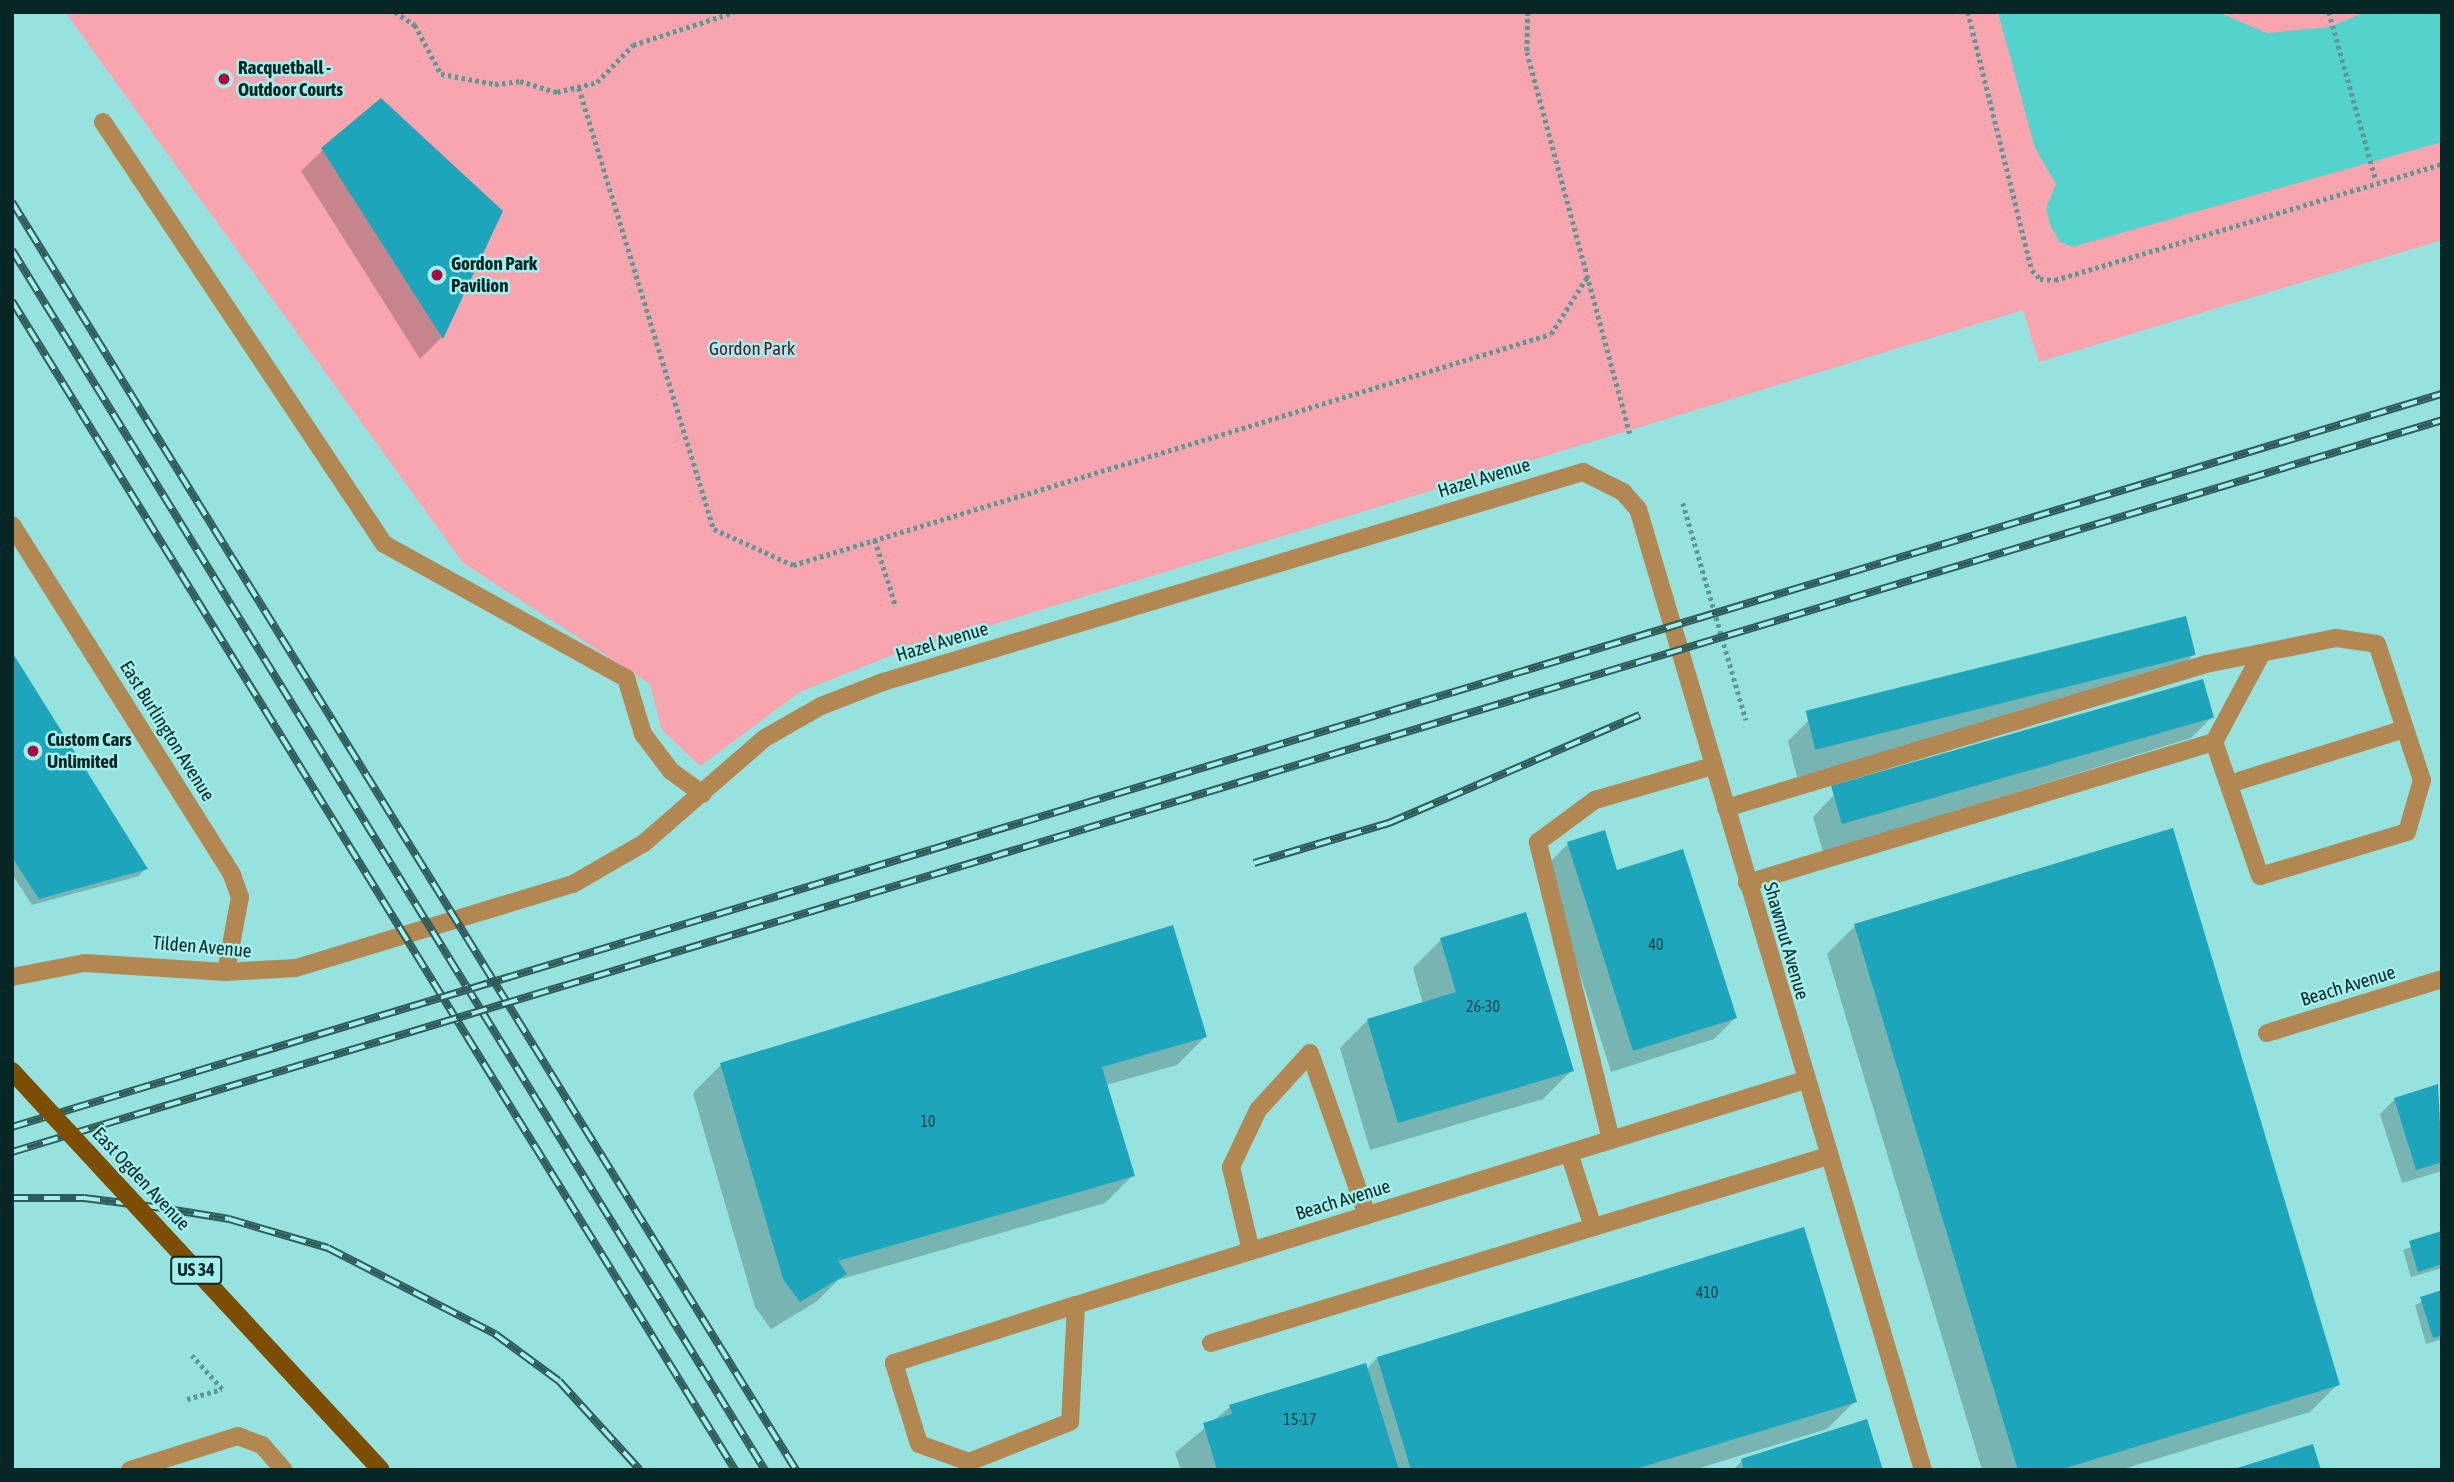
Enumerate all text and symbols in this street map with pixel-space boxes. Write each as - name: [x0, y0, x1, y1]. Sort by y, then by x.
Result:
- place label: Racquetball - Outdoor Courts: [238, 57, 343, 101]
- marker: Racquetball - Outdoor Courts: [216, 71, 232, 87]
- place label: Gordon Park Pavilion: [451, 253, 537, 297]
- marker: Gordon Park Pavilion: [429, 267, 445, 283]
- park label: Gordon Park: [709, 338, 795, 360]
- street label: Hazel Avenue: [1435, 453, 1533, 503]
- street label: Hazel Avenue: [893, 617, 991, 667]
- street label: East Burlington Avenue: [115, 657, 219, 805]
- place label: Custom Cars Unlimited: [47, 729, 132, 773]
- marker: Custom Cars Unlimited: [25, 743, 41, 759]
- street label: Shawmut Avenue: [1758, 880, 1814, 1002]
- street label: Tilden Avenue: [152, 931, 252, 963]
- house number: 40: [1648, 934, 1664, 954]
- street label: Beach Avenue: [2298, 961, 2398, 1011]
- house number: 26-30: [1466, 996, 1500, 1016]
- house number: 10: [920, 1111, 936, 1131]
- street label: East Ogden Avenue: [87, 1123, 195, 1235]
- street label: Beach Avenue: [1293, 1175, 1393, 1225]
- road number: US 34: [170, 1255, 222, 1284]
- house number: 410: [1696, 1282, 1718, 1302]
- house number: 15-17: [1283, 1409, 1317, 1429]

